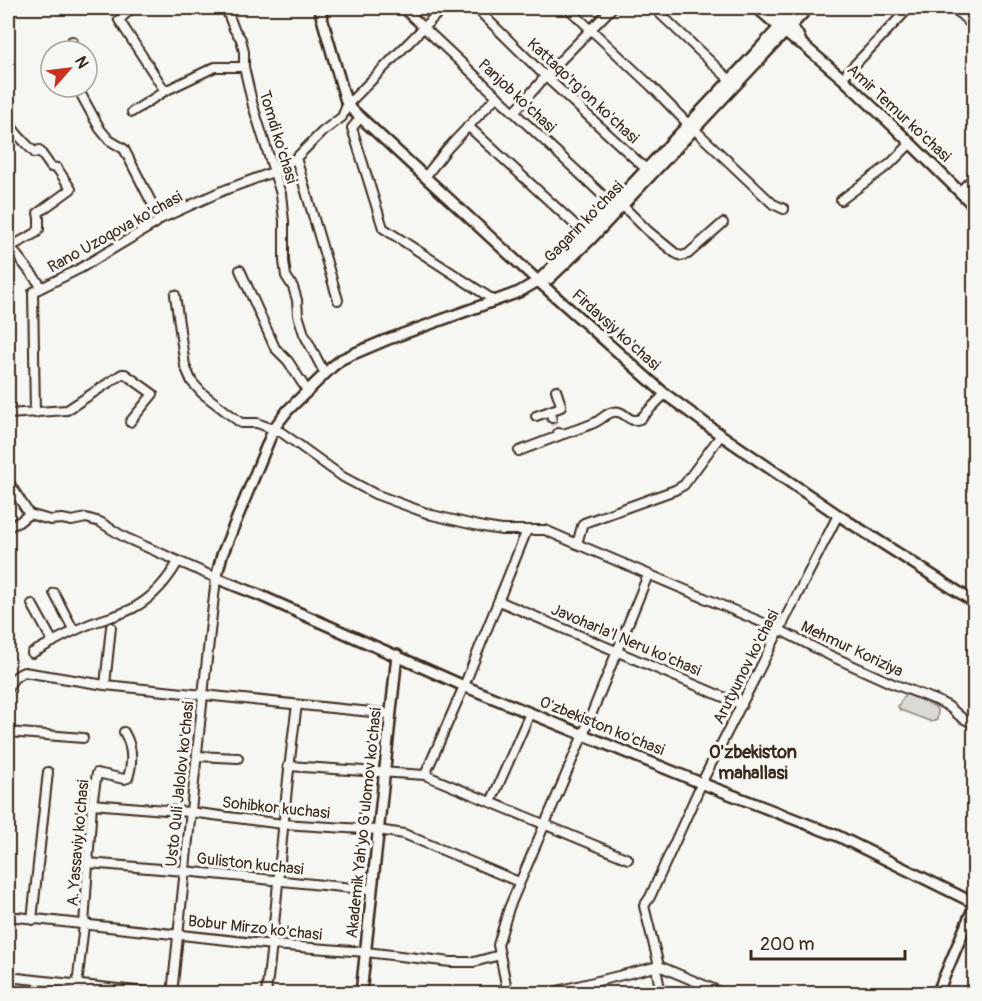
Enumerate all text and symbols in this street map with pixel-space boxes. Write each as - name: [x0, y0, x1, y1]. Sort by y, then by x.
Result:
- street label: Kattaqo'rg'on ko'chasi: [523, 34, 643, 148]
- north arrow: [39, 39, 99, 99]
- text: N: [70, 53, 93, 72]
- street label: Panjob ko'chasi: [474, 55, 560, 137]
- street label: Amir Temur ko'chasi: [843, 60, 955, 166]
- street label: Tomdi ko'chasi: [254, 88, 302, 186]
- street label: Gagarin ko'chasi: [540, 177, 628, 267]
- street label: Rano Uzoqova ko'chasi: [44, 187, 186, 277]
- street label: Firdavsiy ko'chasi: [568, 285, 664, 375]
- street label: Javoharla'l Neru ko'chasi: [548, 599, 704, 681]
- street label: Arutyunov ko'chasi: [709, 606, 783, 728]
- street label: Mehmur Koriziya: [798, 617, 906, 681]
- street label: O'zbekiston ko'chasi: [537, 692, 668, 760]
- street label: Usto Quli Jalolov ko'chasi: [161, 700, 199, 868]
- street label: Akademik Yah'yo G'ulomov ko'chasi: [342, 707, 386, 939]
- district label: O'zbekiston mahallasi: [709, 741, 797, 785]
- street label: A. Yassaviy ko'chasi: [63, 779, 94, 907]
- street label: Sohibkor kuchasi: [221, 792, 331, 824]
- street label: Guliston kuchasi: [195, 848, 305, 880]
- street label: Bobur Mirzo ko'chasi: [187, 911, 323, 945]
- scale bar: [751, 923, 906, 961]
- text: 200 m: [760, 933, 815, 956]

